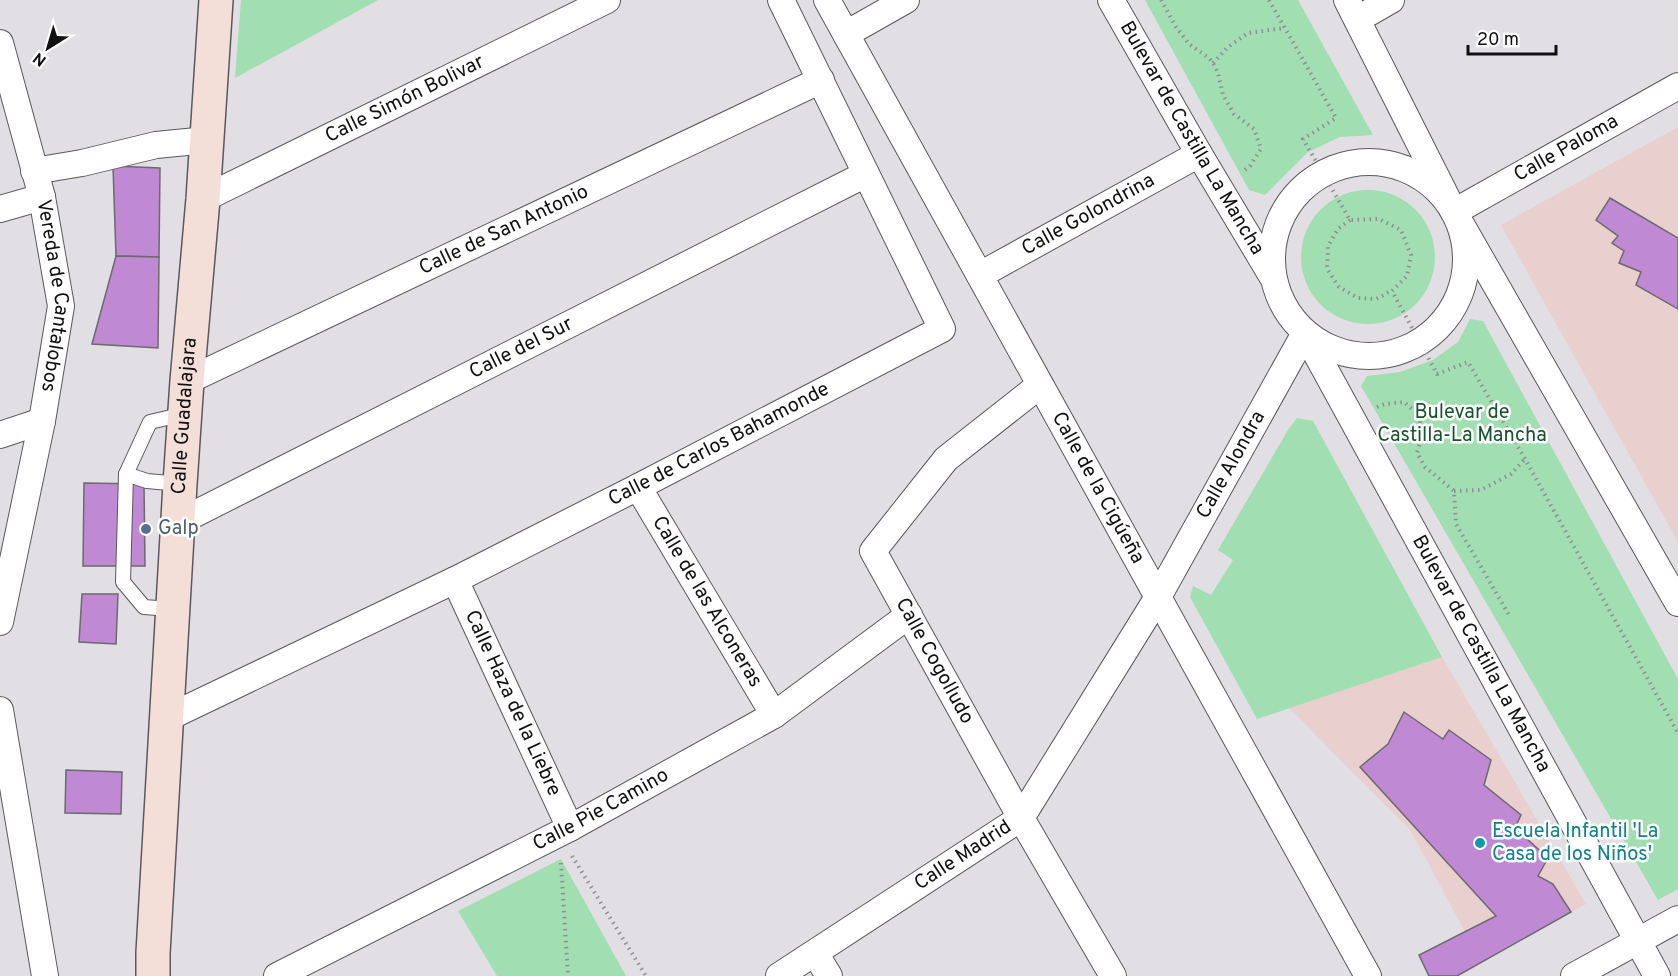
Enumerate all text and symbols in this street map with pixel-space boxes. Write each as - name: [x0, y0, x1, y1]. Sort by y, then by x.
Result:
- street label: Bulevar de Castilla La Mancha: [1113, 17, 1270, 260]
- north arrow: [18, 18, 78, 78]
- scale bar: [1468, 18, 1556, 56]
- text: 20 m: [1477, 29, 1519, 52]
- text: N: [30, 47, 51, 70]
- street label: Calle Simón Bolivar: [321, 49, 489, 150]
- street label: Calle Paloma: [1509, 109, 1623, 189]
- street label: Calle Golondrina: [1017, 168, 1160, 262]
- street label: Calle de San Antonio: [415, 179, 593, 282]
- street label: Vereda de Cantalobos: [30, 198, 74, 394]
- street label: Calle del Sur: [465, 311, 578, 386]
- street label: Calle Guadalajara: [166, 336, 204, 495]
- street label: Calle de Carlos Bahamonde: [604, 377, 834, 513]
- park label: Bulevar de Castilla-La Mancha: [1377, 400, 1547, 449]
- street label: Calle de la Cigúeña: [1045, 407, 1150, 569]
- street label: Calle Alondra: [1191, 407, 1272, 524]
- street label: Calle de las Alconeras: [645, 512, 768, 693]
- place label: Galp: [158, 516, 199, 542]
- marker: Galp: [139, 522, 153, 536]
- street label: Bulevar de Castilla La Mancha: [1405, 531, 1556, 777]
- street label: Calle Cogolludo: [889, 593, 979, 729]
- street label: Calle Haza de la Liebre: [458, 606, 567, 801]
- street label: Calle Pie Camino: [529, 763, 674, 858]
- street label: Calle Madrid: [910, 814, 1017, 897]
- place label: Escuela Infantil 'La Casa de los Niños': [1492, 819, 1658, 868]
- marker: Escuela Infantil 'La Casa de los Niños': [1473, 836, 1487, 850]

